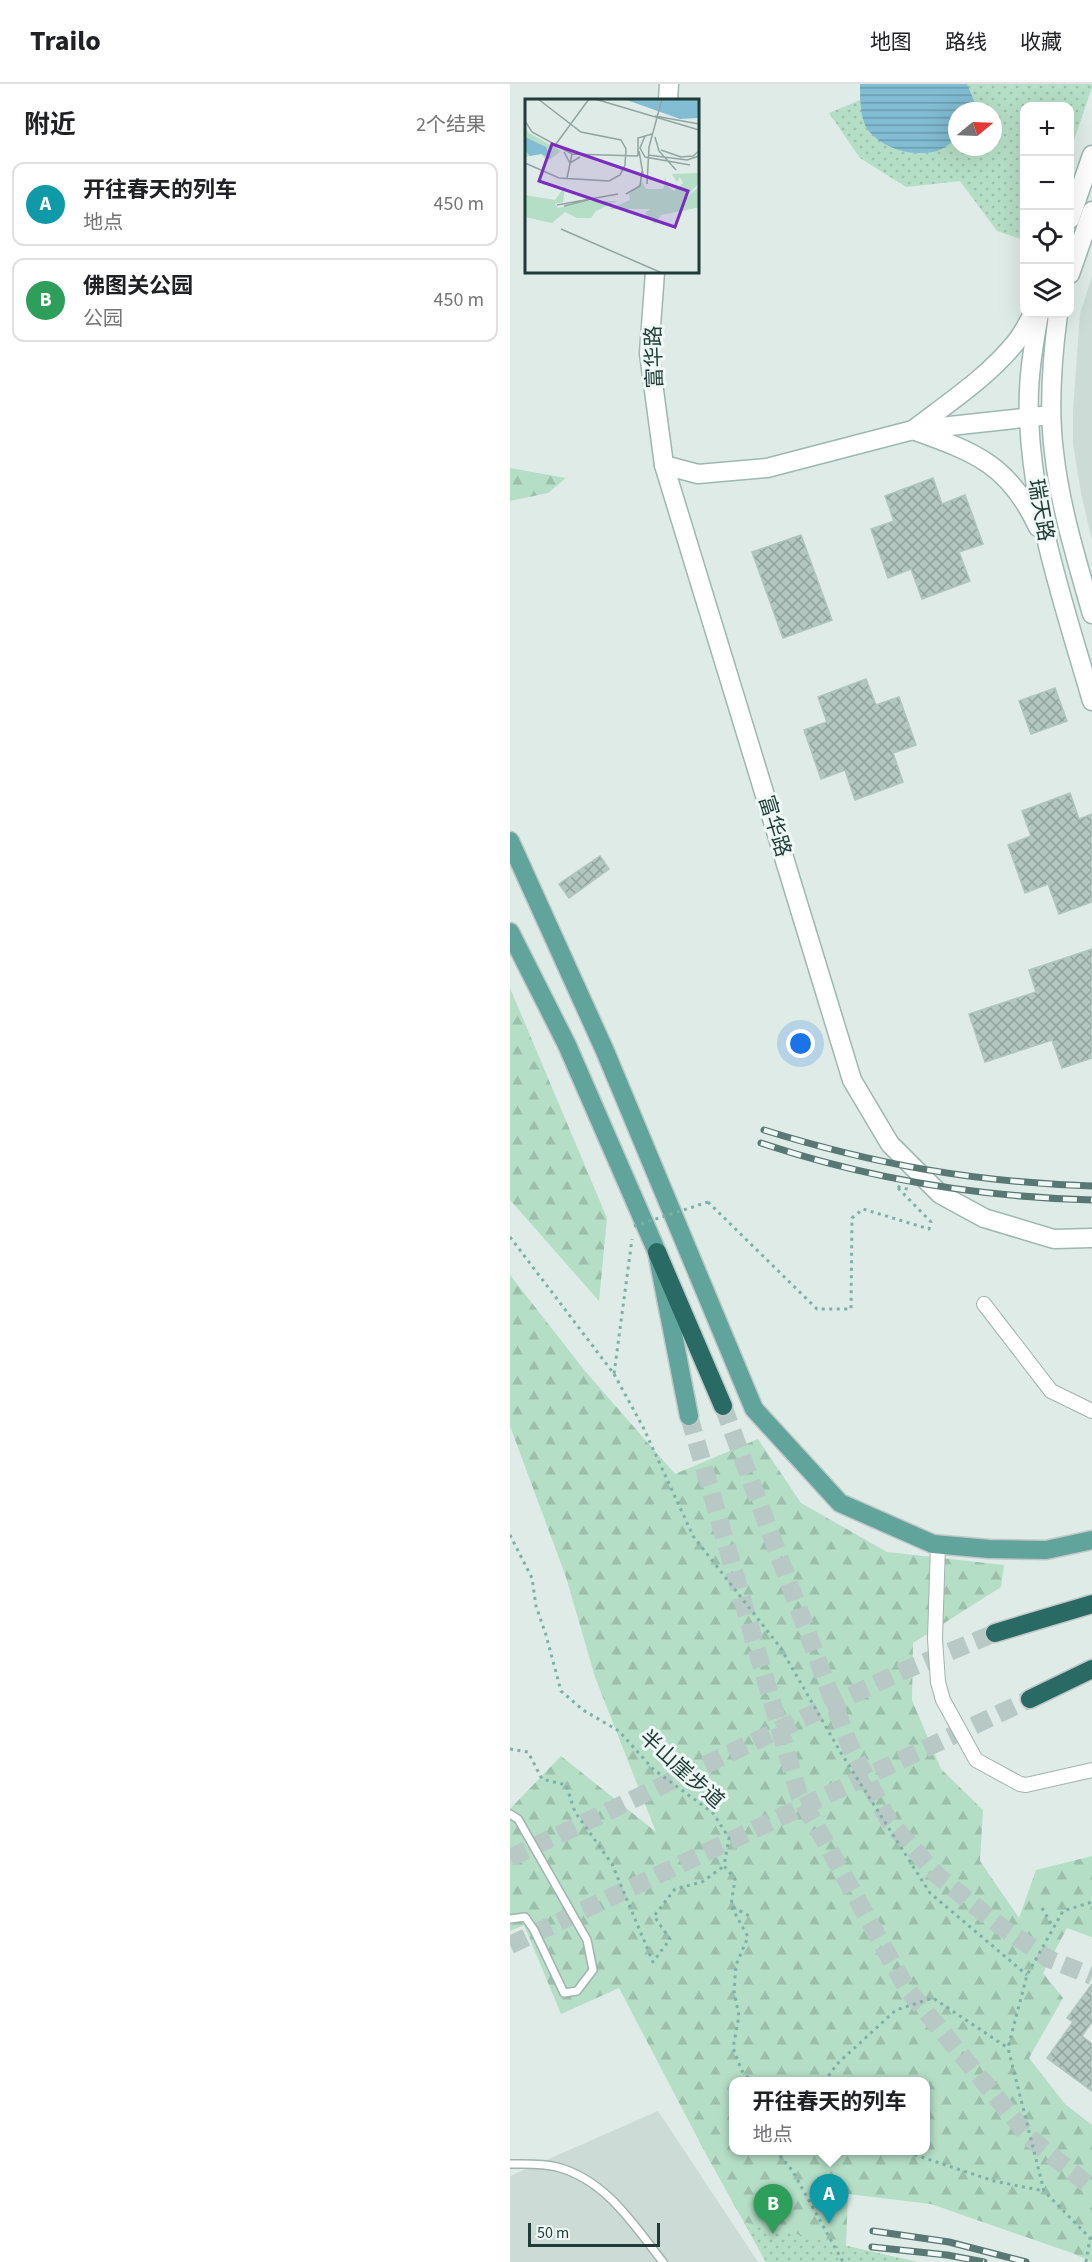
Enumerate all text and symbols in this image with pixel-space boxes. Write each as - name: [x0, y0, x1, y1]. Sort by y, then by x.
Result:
- text: Trailo: [30, 21, 101, 61]
- text: 地图: [870, 27, 912, 57]
- text: 路线: [945, 27, 987, 57]
- text: 收藏: [1020, 27, 1062, 57]
- inset map: [525, 99, 699, 273]
- north arrow: [948, 102, 1002, 156]
- map controls: [1020, 102, 1074, 318]
- button: +: [1020, 102, 1074, 156]
- text: 附近: [24, 106, 76, 143]
- text: 2个结果: [416, 111, 486, 139]
- button: −: [1020, 156, 1074, 210]
- text: 开往春天的列车: [83, 174, 237, 206]
- text: A: [40, 190, 51, 218]
- text: 450 m: [434, 190, 484, 218]
- text: 地点: [83, 209, 123, 237]
- button: locate: [1020, 210, 1074, 264]
- button: layers: [1020, 264, 1074, 318]
- text: 佛图关公园: [83, 270, 193, 302]
- text: B: [39, 286, 52, 314]
- text: 450 m: [434, 286, 484, 314]
- text: 公园: [83, 305, 123, 333]
- street label: 富华路: [638, 325, 670, 389]
- street label: 瑞天路: [1021, 476, 1061, 544]
- street label: 富华路: [751, 791, 799, 861]
- your location: [786, 1029, 815, 1058]
- street label: 半山崖步道: [633, 1723, 731, 1815]
- popup: [729, 2077, 930, 2155]
- text: 开往春天的列车: [752, 2086, 907, 2118]
- text: 地点: [752, 2121, 792, 2149]
- pin: A: [810, 2174, 848, 2224]
- pin: B: [754, 2184, 792, 2234]
- scale bar: [528, 2220, 660, 2248]
- text: 50 m: [537, 2222, 569, 2244]

